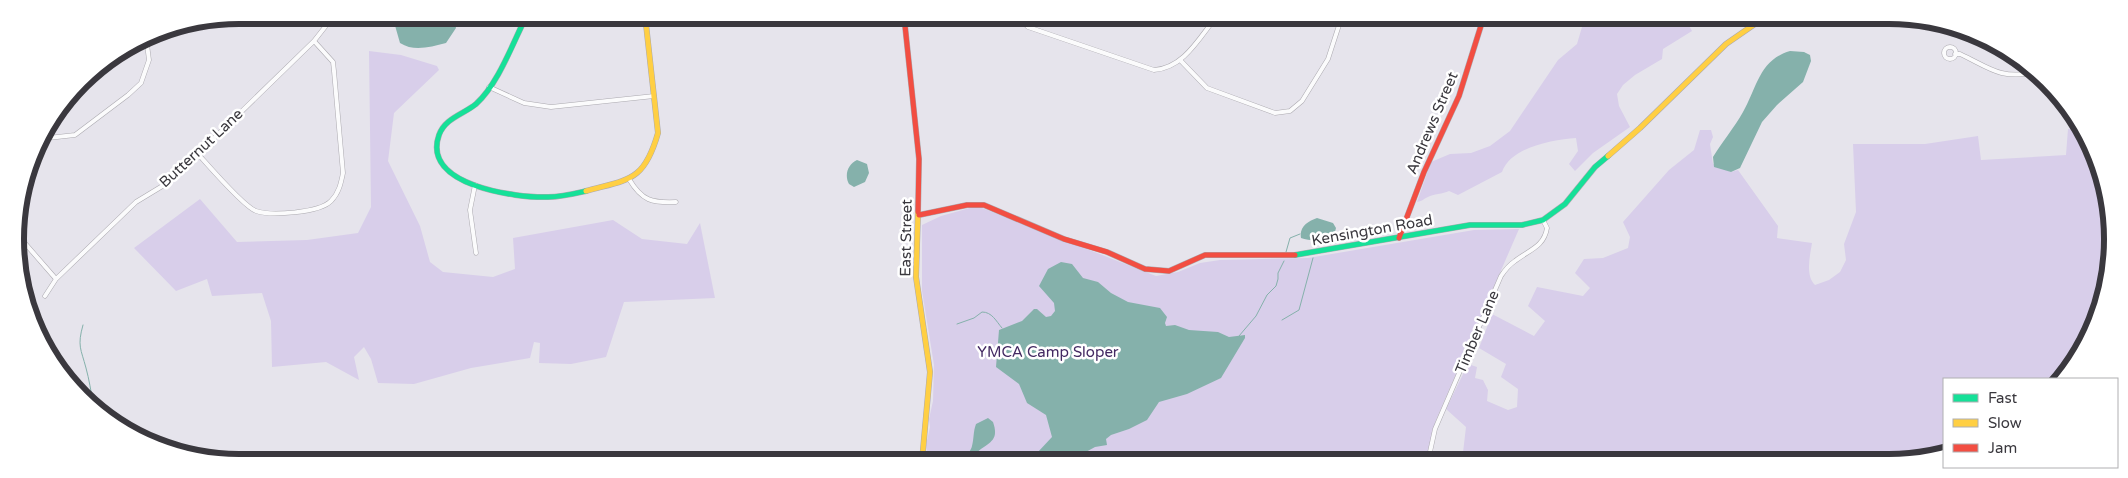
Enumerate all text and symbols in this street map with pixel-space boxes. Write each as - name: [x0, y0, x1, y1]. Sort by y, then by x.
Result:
- street label: Andrews Street: [1402, 69, 1462, 177]
- street label: Butternut Lane: [156, 105, 246, 191]
- street label: East Street: [896, 199, 916, 277]
- street label: Kensington Road: [1310, 210, 1434, 250]
- street label: Timber Lane: [1451, 288, 1503, 376]
- park label: YMCA Camp Sloper: [977, 343, 1119, 361]
- legend: [1943, 378, 2118, 468]
- text: Fast: [1988, 389, 2018, 407]
- text: Slow: [1988, 414, 2022, 432]
- text: Jam: [1988, 439, 2017, 457]

